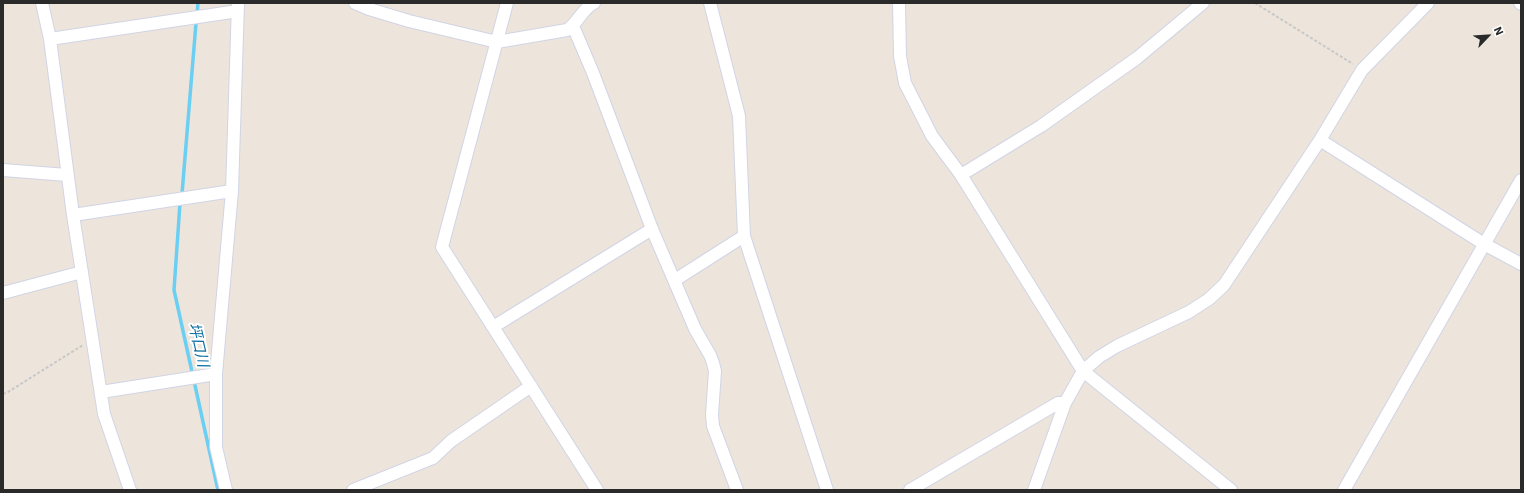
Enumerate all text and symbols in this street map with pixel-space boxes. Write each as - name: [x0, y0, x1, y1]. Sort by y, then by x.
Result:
- north arrow: [1468, 16, 1508, 56]
- text: N: [1491, 24, 1507, 37]
- water label: 坪口川: [184, 321, 212, 369]

